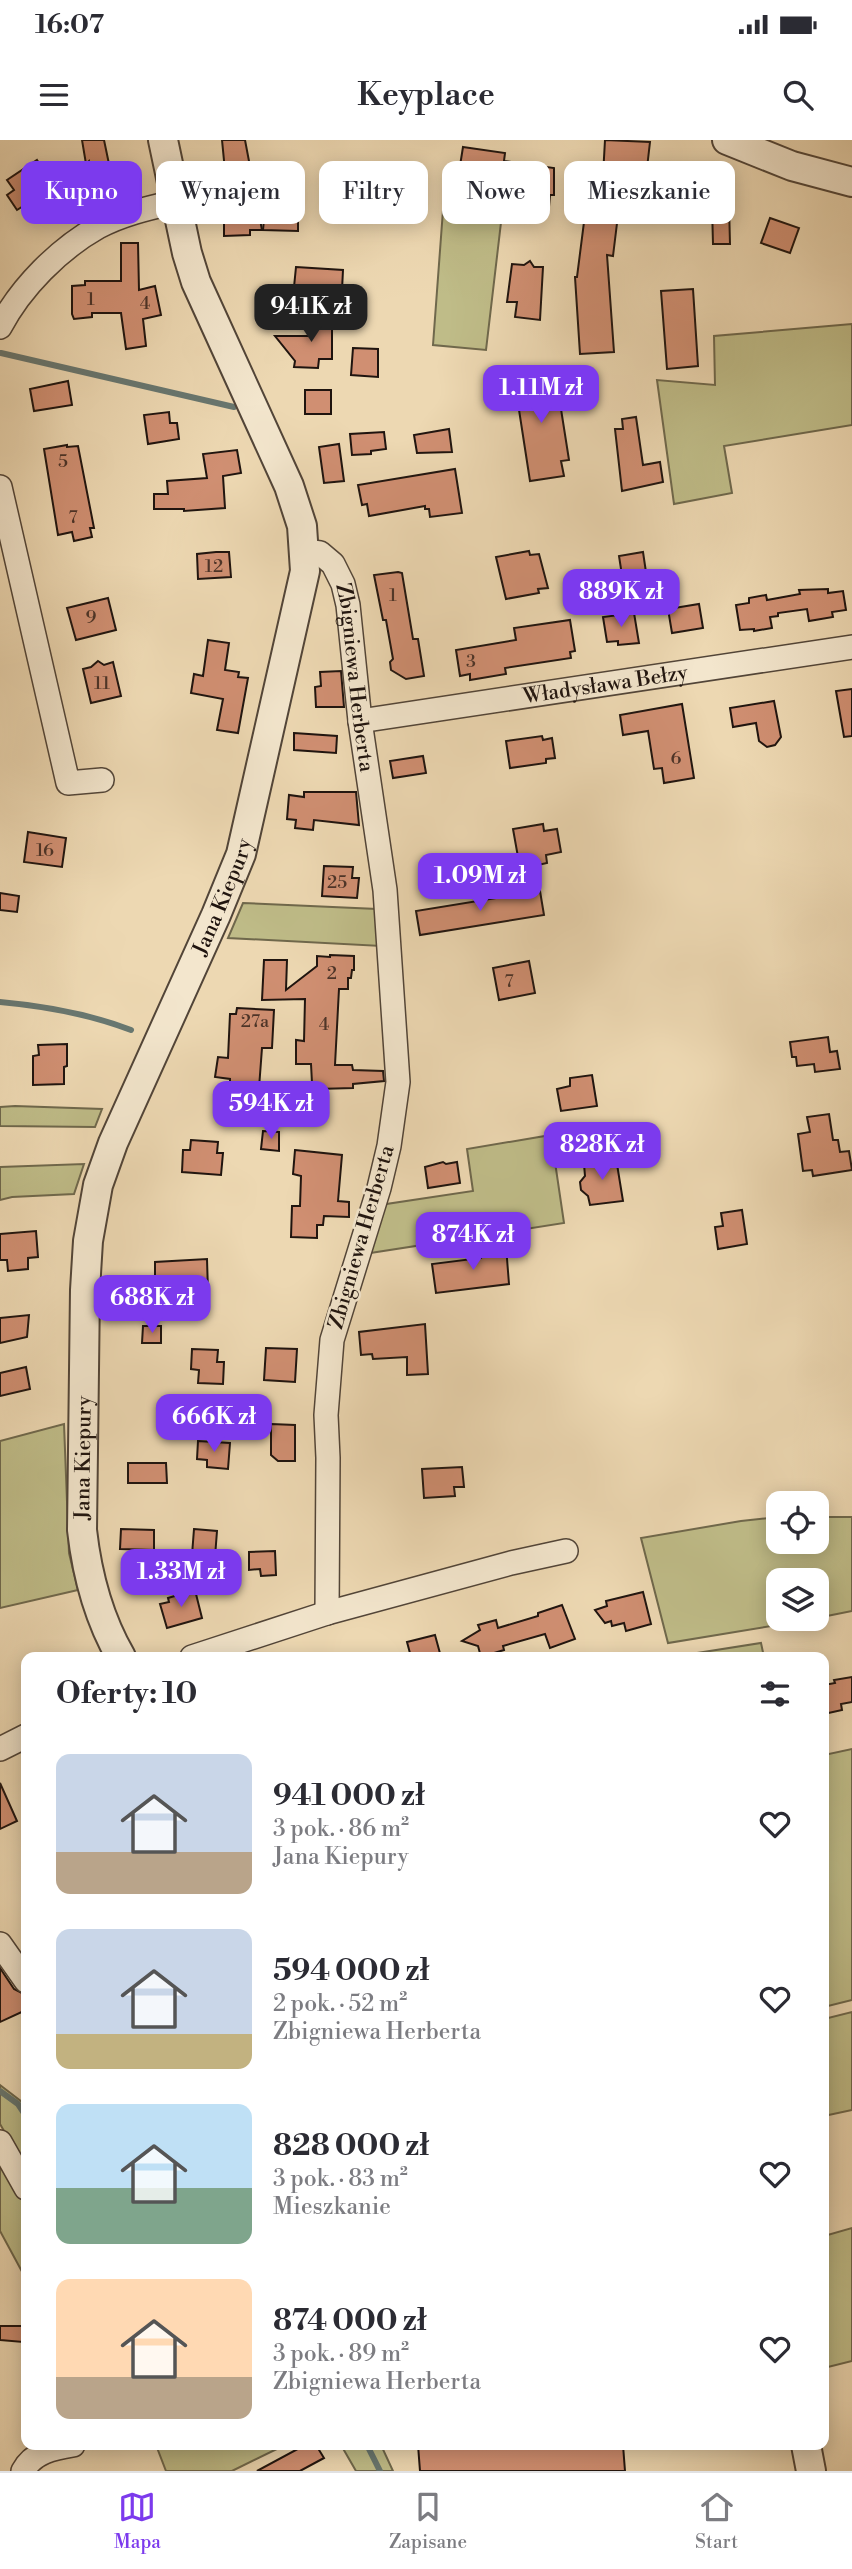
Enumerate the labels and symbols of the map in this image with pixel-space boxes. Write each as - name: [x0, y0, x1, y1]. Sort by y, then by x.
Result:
- pin: 941K zł: [246, 284, 376, 344]
- house number: 1: [87, 288, 95, 311]
- house number: 4: [140, 292, 151, 315]
- pin: 1.11M zł: [469, 366, 613, 425]
- house number: 5: [58, 450, 68, 473]
- house number: 7: [68, 506, 78, 529]
- house number: 12: [205, 555, 223, 578]
- pin: 889K zł: [556, 570, 686, 629]
- street label: Zbigniewa Herberta: [329, 581, 379, 774]
- house number: 1: [389, 584, 397, 607]
- house number: 9: [86, 606, 97, 629]
- house number: 3: [466, 650, 476, 673]
- street label: Władysława Bełzy: [521, 660, 690, 710]
- house number: 11: [94, 672, 110, 695]
- house number: 6: [671, 747, 682, 770]
- street label: Jana Kiepury: [187, 835, 258, 960]
- house number: 16: [36, 839, 54, 862]
- pin: 1.09M zł: [408, 854, 552, 913]
- house number: 25: [327, 871, 347, 894]
- house number: 2: [327, 962, 337, 985]
- house number: 7: [504, 970, 514, 993]
- house number: 27a: [241, 1010, 270, 1033]
- house number: 4: [319, 1013, 330, 1036]
- pin: 594K zł: [206, 1082, 336, 1141]
- pin: 828K zł: [537, 1122, 667, 1182]
- street label: Zbigniewa Herberta: [323, 1142, 401, 1332]
- pin: 874K zł: [408, 1212, 538, 1272]
- pin: 688K zł: [87, 1276, 217, 1335]
- pin: 666K zł: [149, 1394, 279, 1454]
- street label: Jana Kiepury: [70, 1395, 98, 1521]
- pin: 1.33M zł: [109, 1550, 253, 1609]

